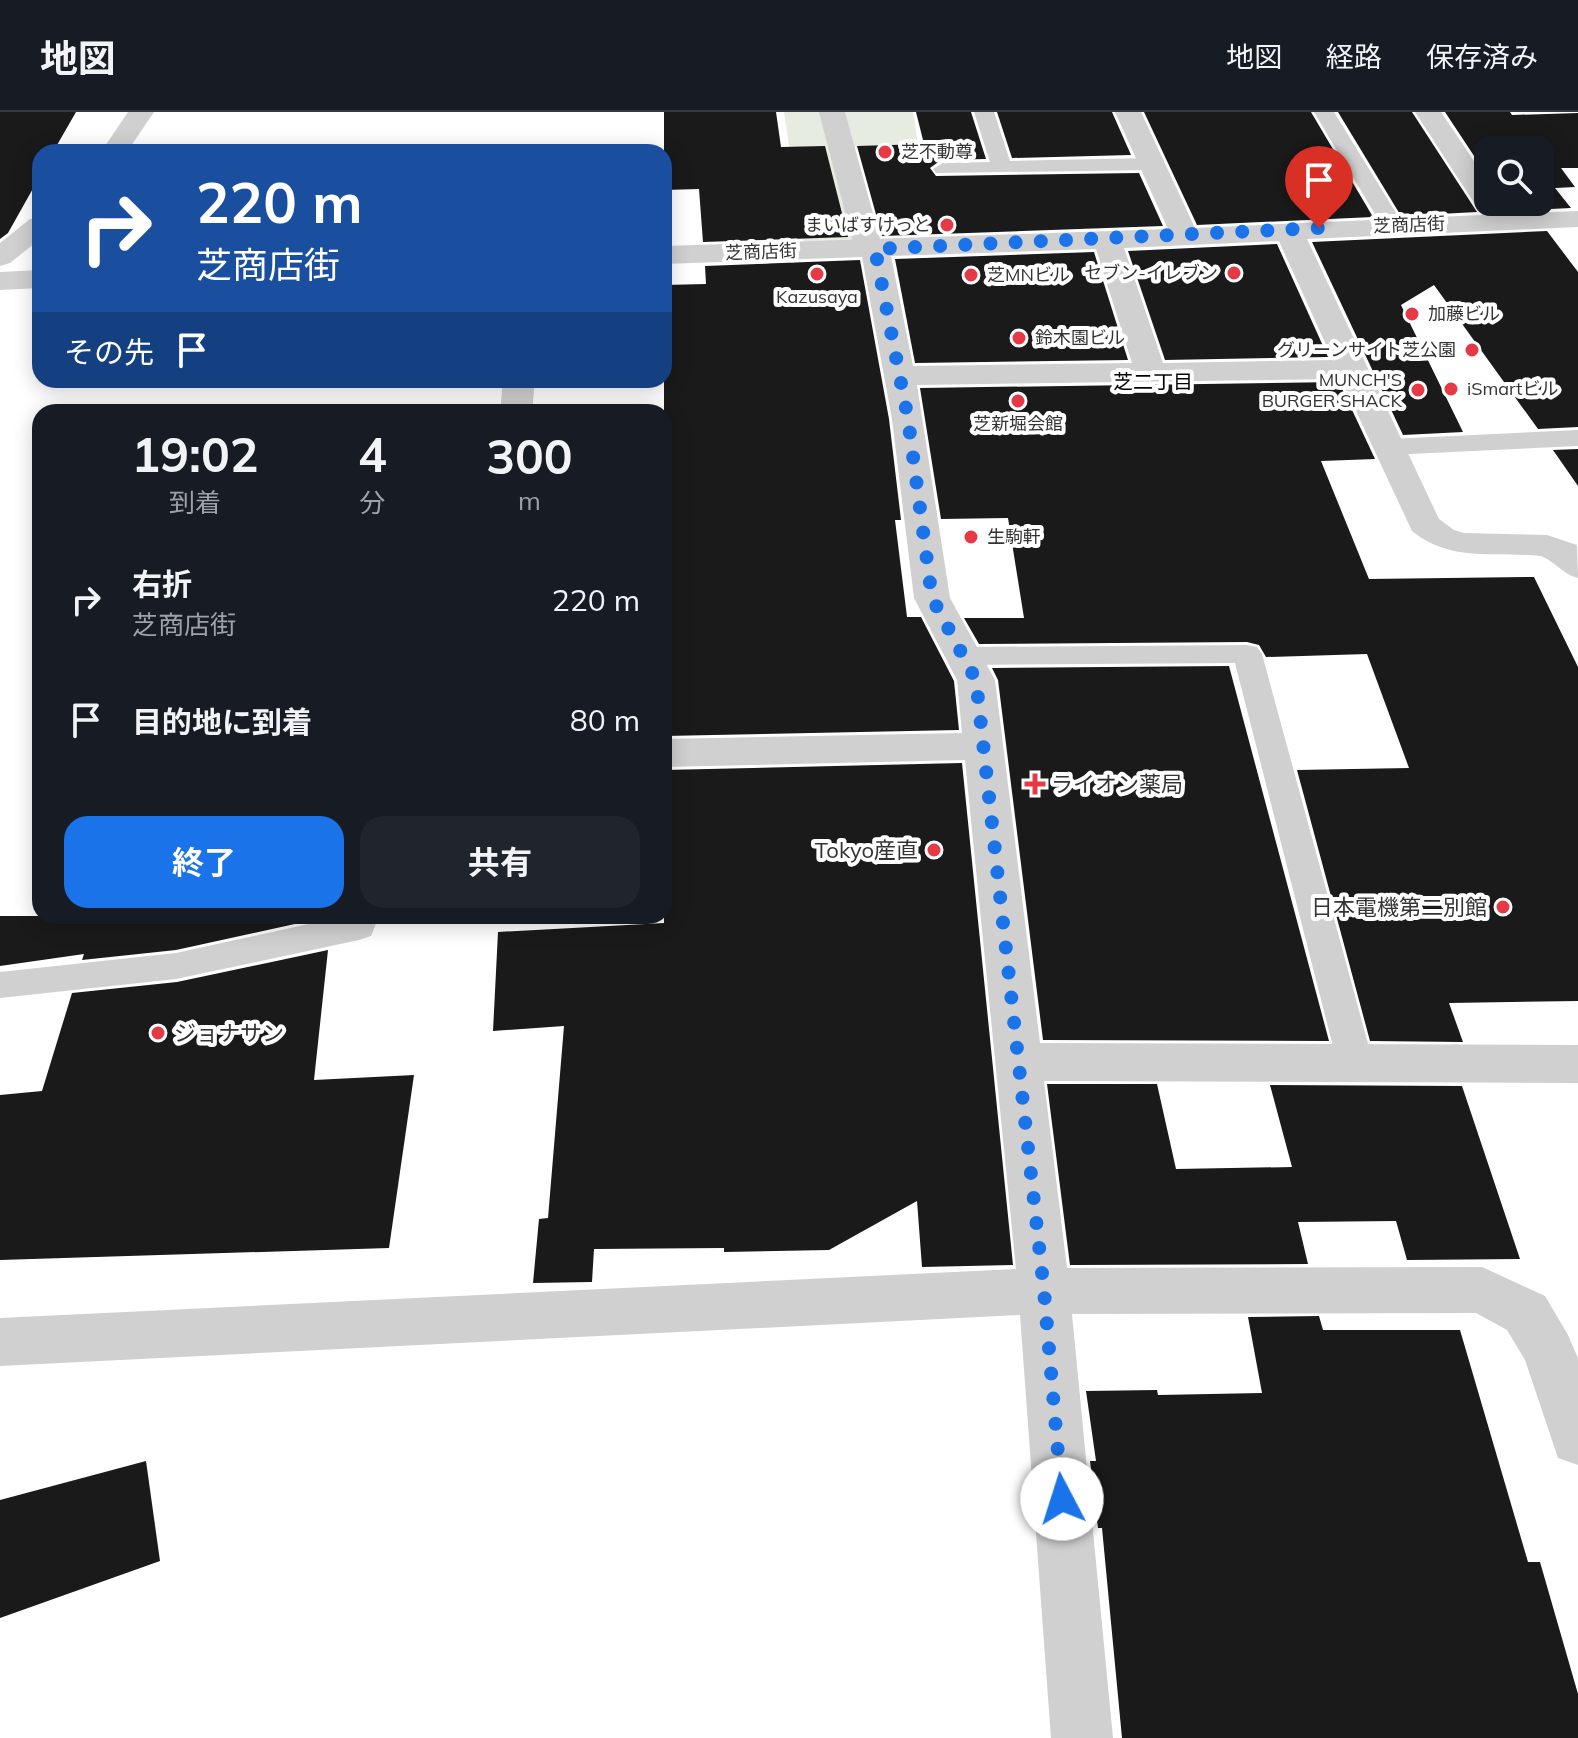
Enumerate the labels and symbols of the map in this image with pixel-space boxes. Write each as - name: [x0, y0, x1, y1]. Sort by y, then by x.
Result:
- place label: 芝不動尊: [901, 140, 973, 163]
- marker: 芝不動尊: [876, 143, 894, 161]
- pin: [1285, 146, 1353, 228]
- street label: 芝商店街: [1373, 212, 1445, 237]
- place label: まいばすけっと: [805, 213, 931, 236]
- marker: まいばすけっと: [938, 216, 956, 234]
- street label: 芝商店街: [725, 239, 797, 264]
- place label: セブン-イレブン: [1084, 261, 1218, 284]
- place label: 芝MNビル: [987, 263, 1070, 286]
- marker: セブン-イレブン: [1225, 264, 1243, 282]
- marker: Kazusaya: [808, 265, 826, 283]
- marker: 芝MNビル: [962, 266, 980, 284]
- place label: Kazusaya: [776, 285, 858, 308]
- place label: 加藤ビル: [1428, 302, 1500, 325]
- marker: 加藤ビル: [1403, 305, 1421, 323]
- place label: 鈴木園ビル: [1035, 326, 1125, 349]
- marker: 鈴木園ビル: [1010, 329, 1028, 347]
- place label: グリーンサイト芝公園: [1277, 338, 1456, 361]
- marker: グリーンサイト芝公園: [1463, 341, 1481, 359]
- place label: MUNCH'S BURGER SHACK: [1262, 368, 1403, 412]
- district label: 芝二丁目: [1113, 369, 1193, 394]
- place label: iSmartビル: [1467, 377, 1558, 400]
- marker: iSmartビル: [1442, 380, 1460, 398]
- marker: MUNCH'S BURGER SHACK: [1409, 381, 1427, 399]
- marker: 芝新堀会館: [1009, 392, 1027, 410]
- place label: 芝新堀会館: [973, 412, 1063, 435]
- place label: 生駒軒: [987, 525, 1041, 548]
- marker: 生駒軒: [962, 528, 980, 546]
- place label: ライオン薬局: [1051, 770, 1183, 798]
- marker: ライオン薬局: [1026, 775, 1044, 793]
- place label: Tokyo産直: [815, 836, 918, 864]
- marker: Tokyo産直: [925, 841, 943, 859]
- place label: 日本電機第二別館: [1311, 893, 1487, 921]
- marker: 日本電機第二別館: [1494, 898, 1512, 916]
- place label: ジョナサン: [174, 1019, 284, 1047]
- marker: ジョナサン: [149, 1024, 167, 1042]
- position arrow: [1020, 1457, 1104, 1541]

